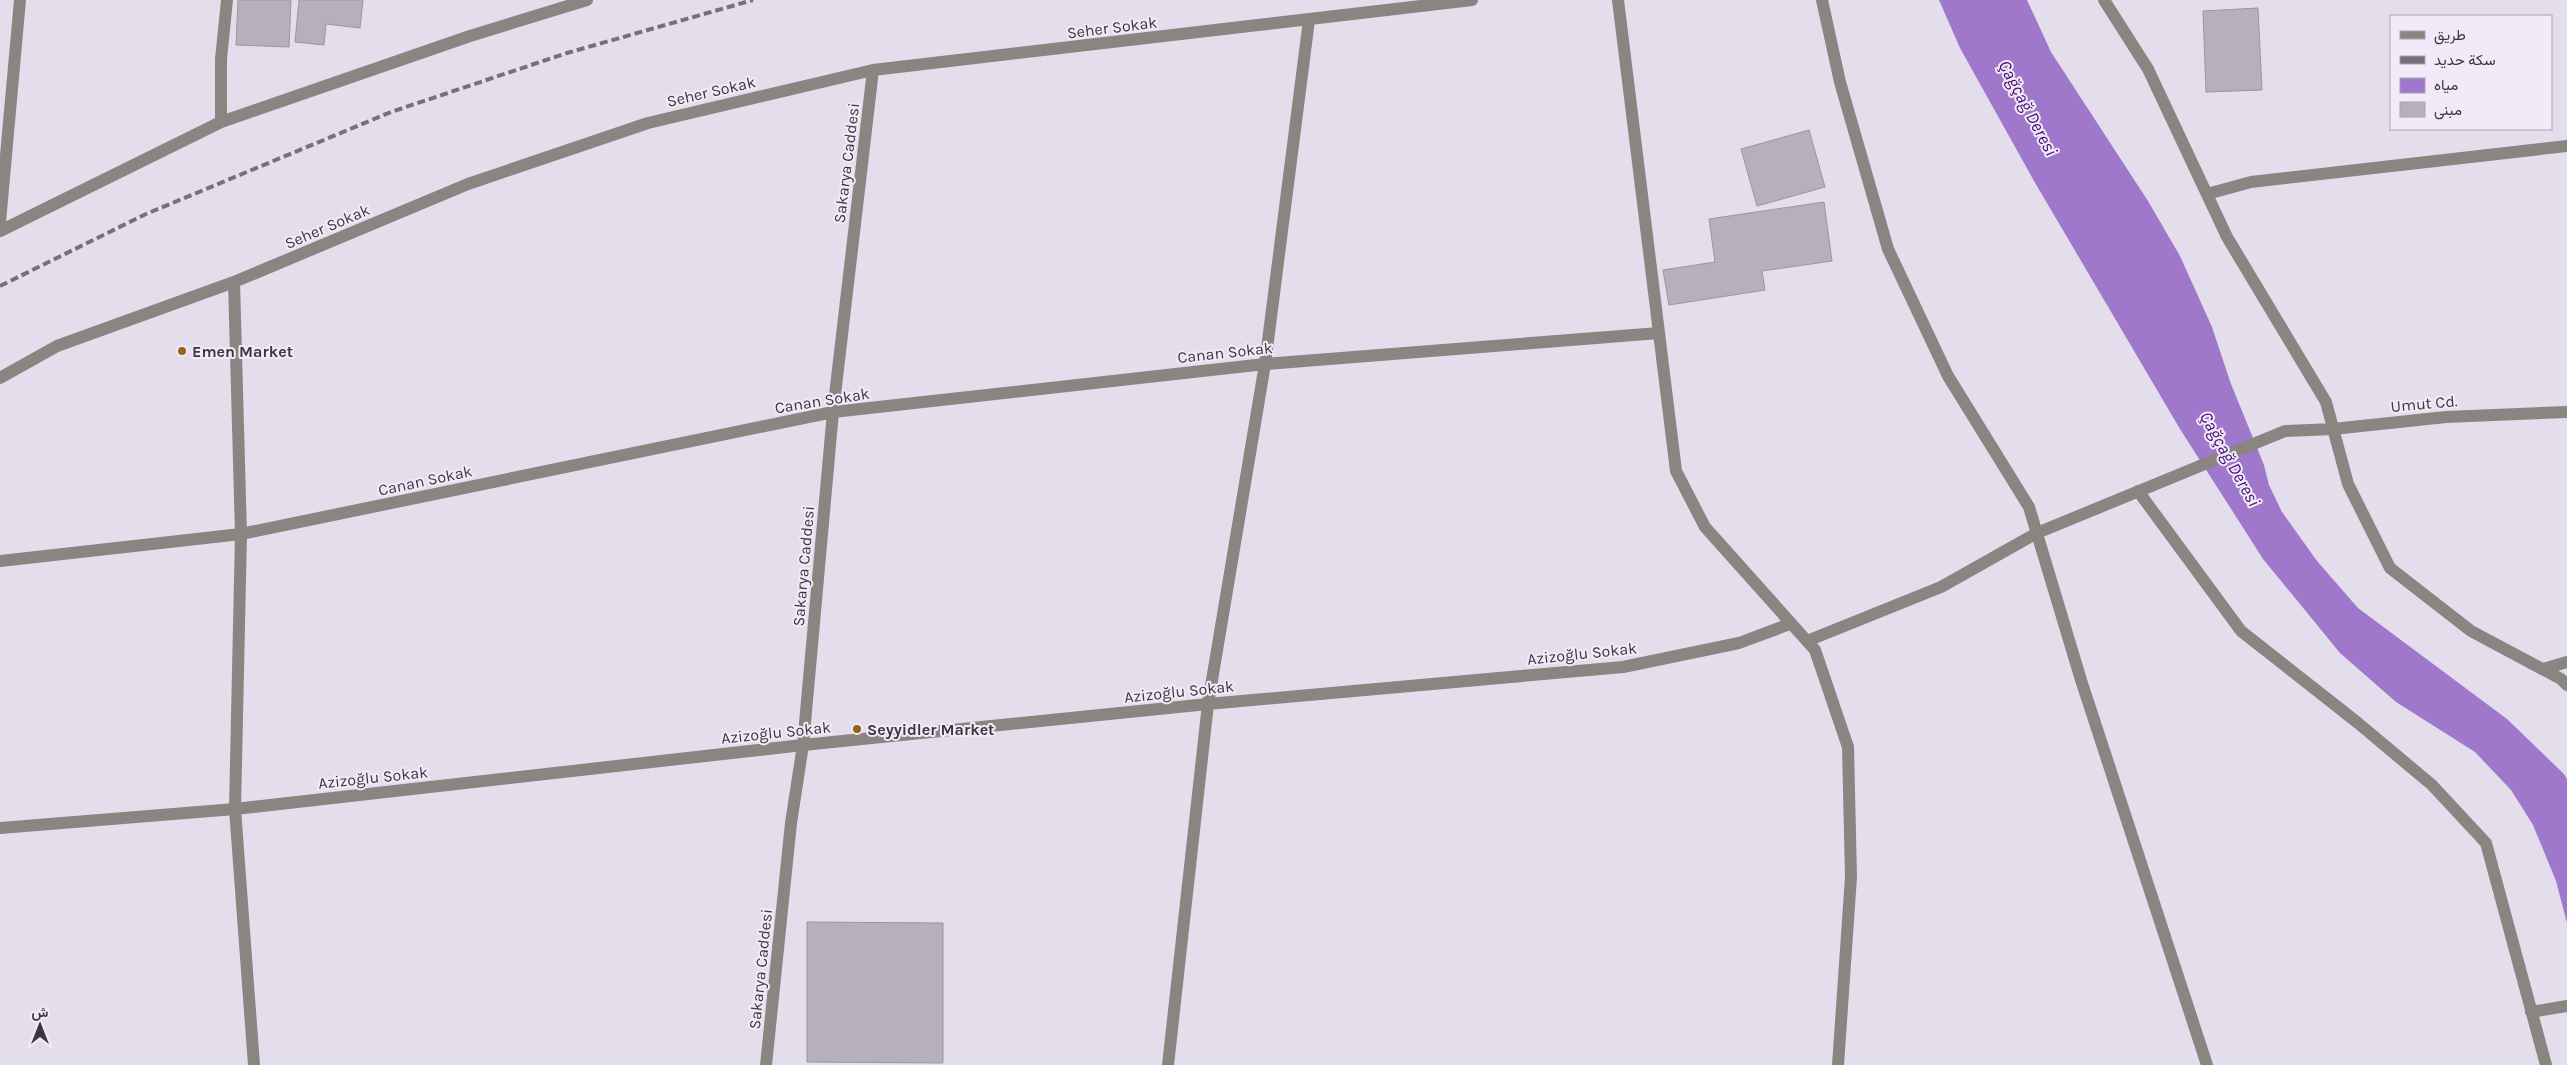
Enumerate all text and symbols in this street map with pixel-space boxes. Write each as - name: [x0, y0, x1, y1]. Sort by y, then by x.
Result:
- street label: Seher Sokak: [1066, 13, 1158, 42]
- legend: [2390, 15, 2552, 130]
- text: طريق: [2434, 26, 2466, 45]
- text: سكة حديد: [2434, 51, 2496, 69]
- water label: Çağçağ Deresi: [1994, 56, 2063, 160]
- street label: Seher Sokak: [665, 72, 757, 111]
- text: مياه: [2434, 76, 2458, 94]
- text: مبنى: [2434, 101, 2462, 120]
- street label: Sakarya Caddesi: [830, 102, 863, 224]
- street label: Seher Sokak: [282, 200, 373, 253]
- street label: Canan Sokak: [1176, 338, 1274, 367]
- place label: Emen Market: [192, 342, 293, 361]
- marker: Emen Market: [176, 345, 188, 357]
- street label: Canan Sokak: [773, 384, 871, 417]
- street label: Umut Cd.: [2390, 391, 2458, 416]
- water label: Çağçağ Deresi: [2195, 408, 2265, 511]
- street label: Canan Sokak: [376, 461, 474, 500]
- street label: Sakarya Caddesi: [789, 505, 818, 627]
- street label: Azizoğlu Sokak: [1526, 638, 1638, 669]
- street label: Azizoğlu Sokak: [1123, 676, 1235, 707]
- street label: Azizoğlu Sokak: [720, 717, 832, 748]
- place label: Seyyidler Market: [867, 720, 994, 739]
- marker: Seyyidler Market: [851, 723, 863, 735]
- street label: Azizoğlu Sokak: [317, 762, 429, 793]
- street label: Sakarya Caddesi: [745, 908, 776, 1030]
- north arrow: [15, 1000, 65, 1050]
- text: ش: [32, 1004, 49, 1021]

